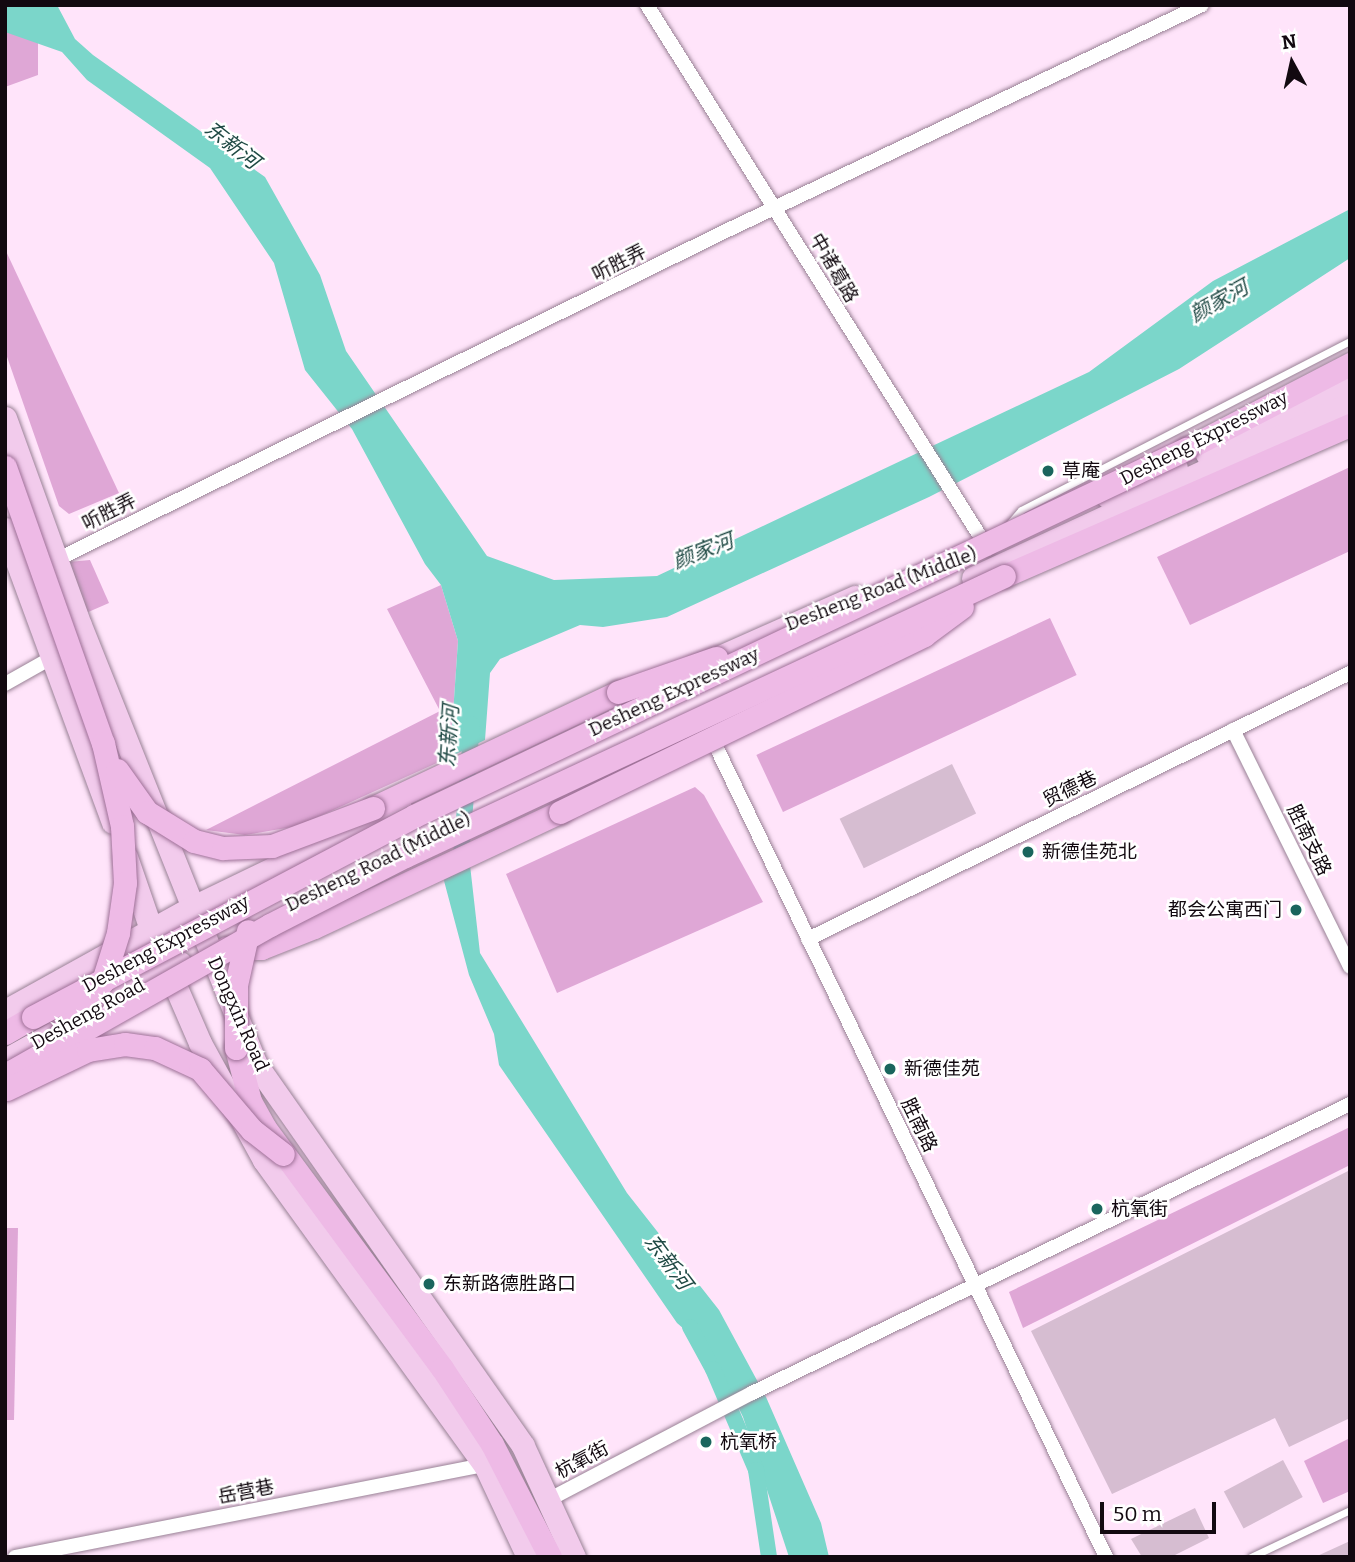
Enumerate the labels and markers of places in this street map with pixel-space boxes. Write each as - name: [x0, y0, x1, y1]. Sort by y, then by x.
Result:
- place label: 草庵: [1062, 460, 1100, 482]
- marker: 草庵: [1040, 463, 1056, 479]
- place label: 新德佳苑北: [1042, 841, 1137, 863]
- marker: 新德佳苑北: [1020, 844, 1036, 860]
- place label: 都会公寓西门: [1168, 899, 1282, 921]
- marker: 都会公寓西门: [1288, 902, 1304, 918]
- place label: 新德佳苑: [904, 1058, 980, 1080]
- marker: 新德佳苑: [882, 1061, 898, 1077]
- place label: 杭氧街: [1111, 1198, 1168, 1220]
- marker: 杭氧街: [1089, 1201, 1105, 1217]
- place label: 东新路德胜路口: [443, 1273, 576, 1295]
- marker: 东新路德胜路口: [421, 1276, 437, 1292]
- place label: 杭氧桥: [720, 1431, 777, 1453]
- marker: 杭氧桥: [698, 1434, 714, 1450]

